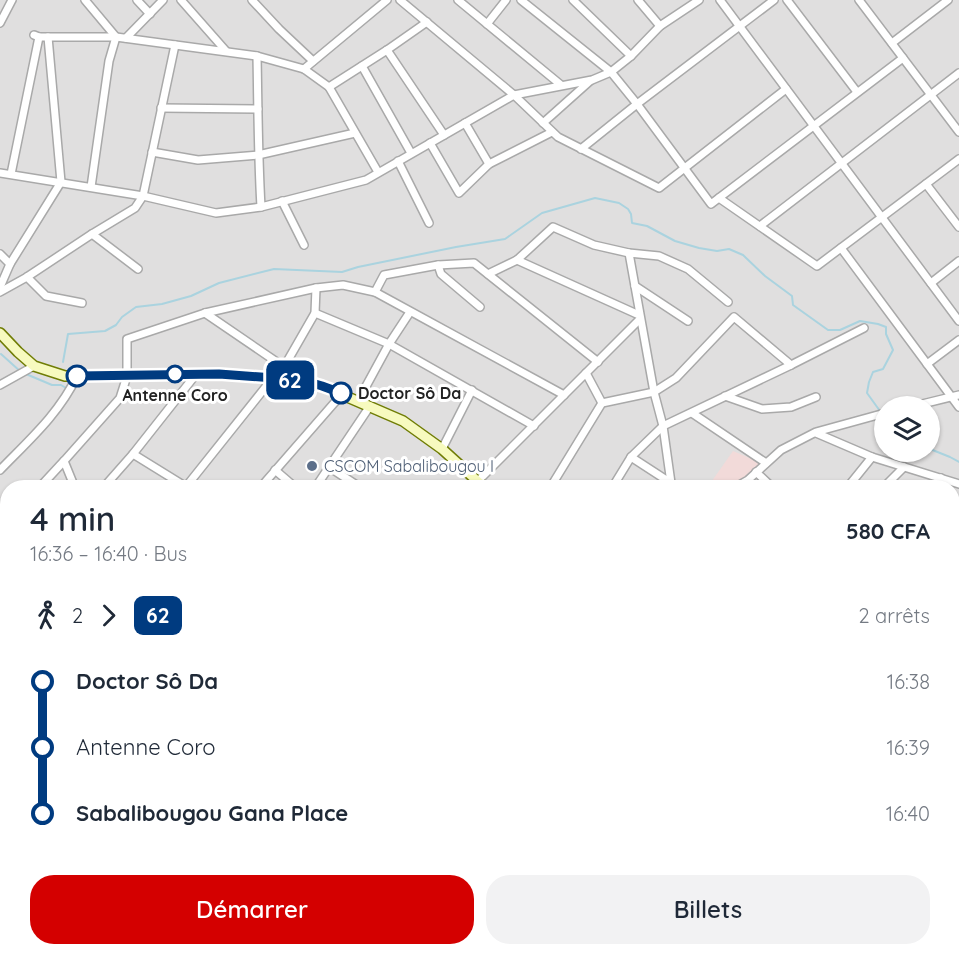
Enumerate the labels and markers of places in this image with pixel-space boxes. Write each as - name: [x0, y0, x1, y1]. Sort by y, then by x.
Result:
- unlabelled marker: [66, 365, 88, 387]
- marker: Antenne Coro: [166, 365, 184, 383]
- marker: Doctor Sô Da: [330, 382, 352, 404]
- place label: Doctor Sô Da: [358, 383, 461, 403]
- place label: Antenne Coro: [122, 385, 228, 405]
- place label: CSCOM Sabalibougou I: [324, 456, 494, 476]
- marker: CSCOM Sabalibougou I: [305, 459, 319, 473]

